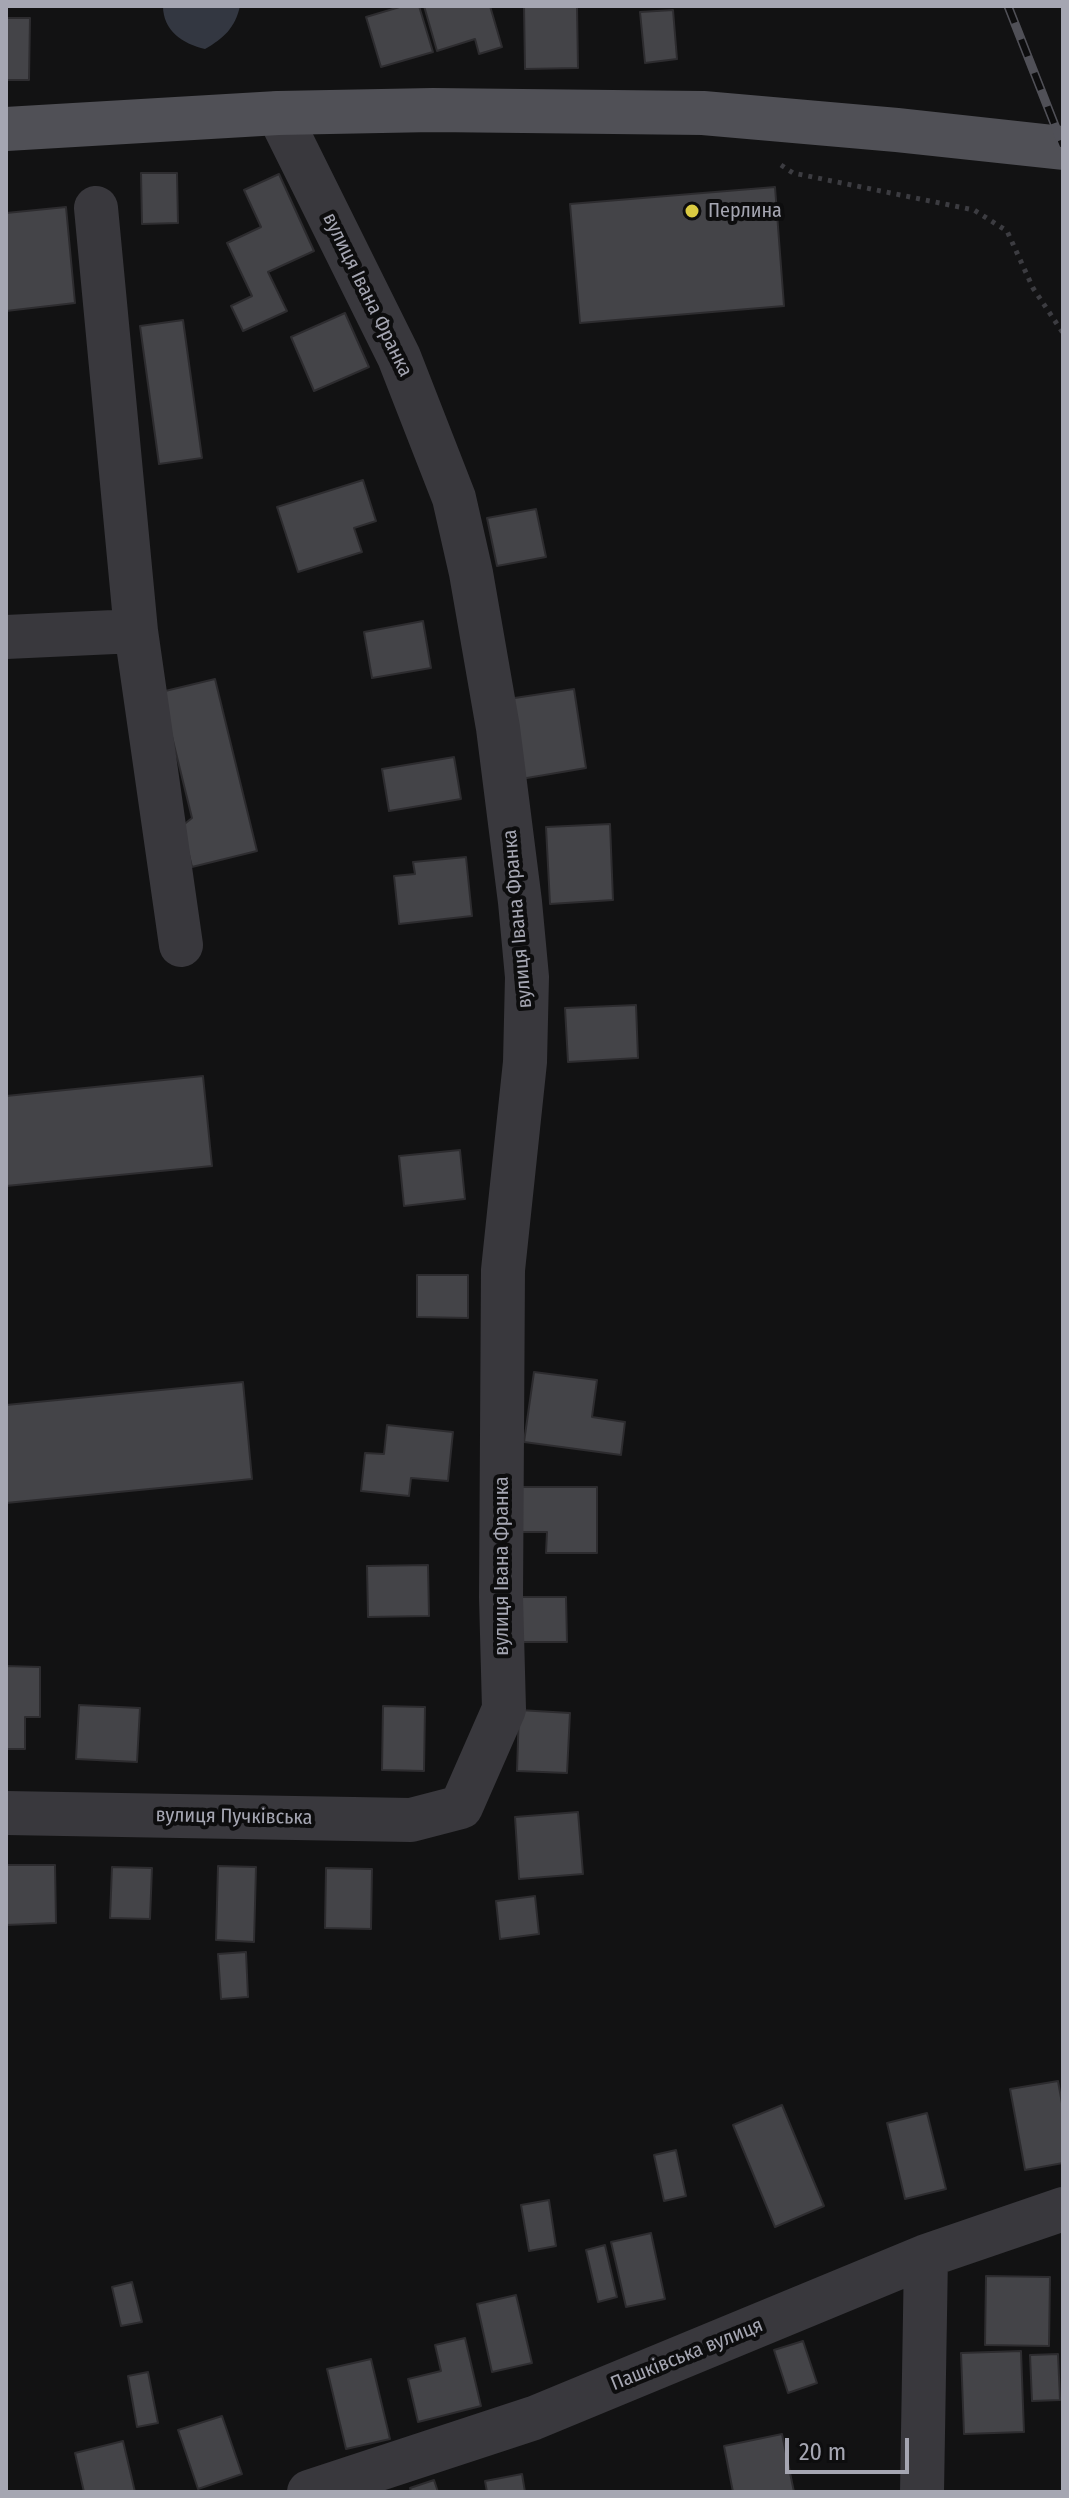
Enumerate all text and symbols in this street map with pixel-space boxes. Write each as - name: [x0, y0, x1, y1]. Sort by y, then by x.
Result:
- place label: Перлина: [708, 199, 782, 223]
- marker: Перлина: [683, 202, 701, 220]
- street label: вулиця Івана Франка: [317, 209, 417, 381]
- street label: вулиця Івана Франка: [498, 829, 538, 1009]
- street label: вулиця Івана Франка: [490, 1476, 514, 1656]
- street label: вулиця Пучківська: [155, 1804, 313, 1830]
- street label: Пашківська вулиця: [607, 2314, 767, 2396]
- scale bar: [789, 2422, 913, 2472]
- text: 20 m: [799, 2438, 846, 2466]

